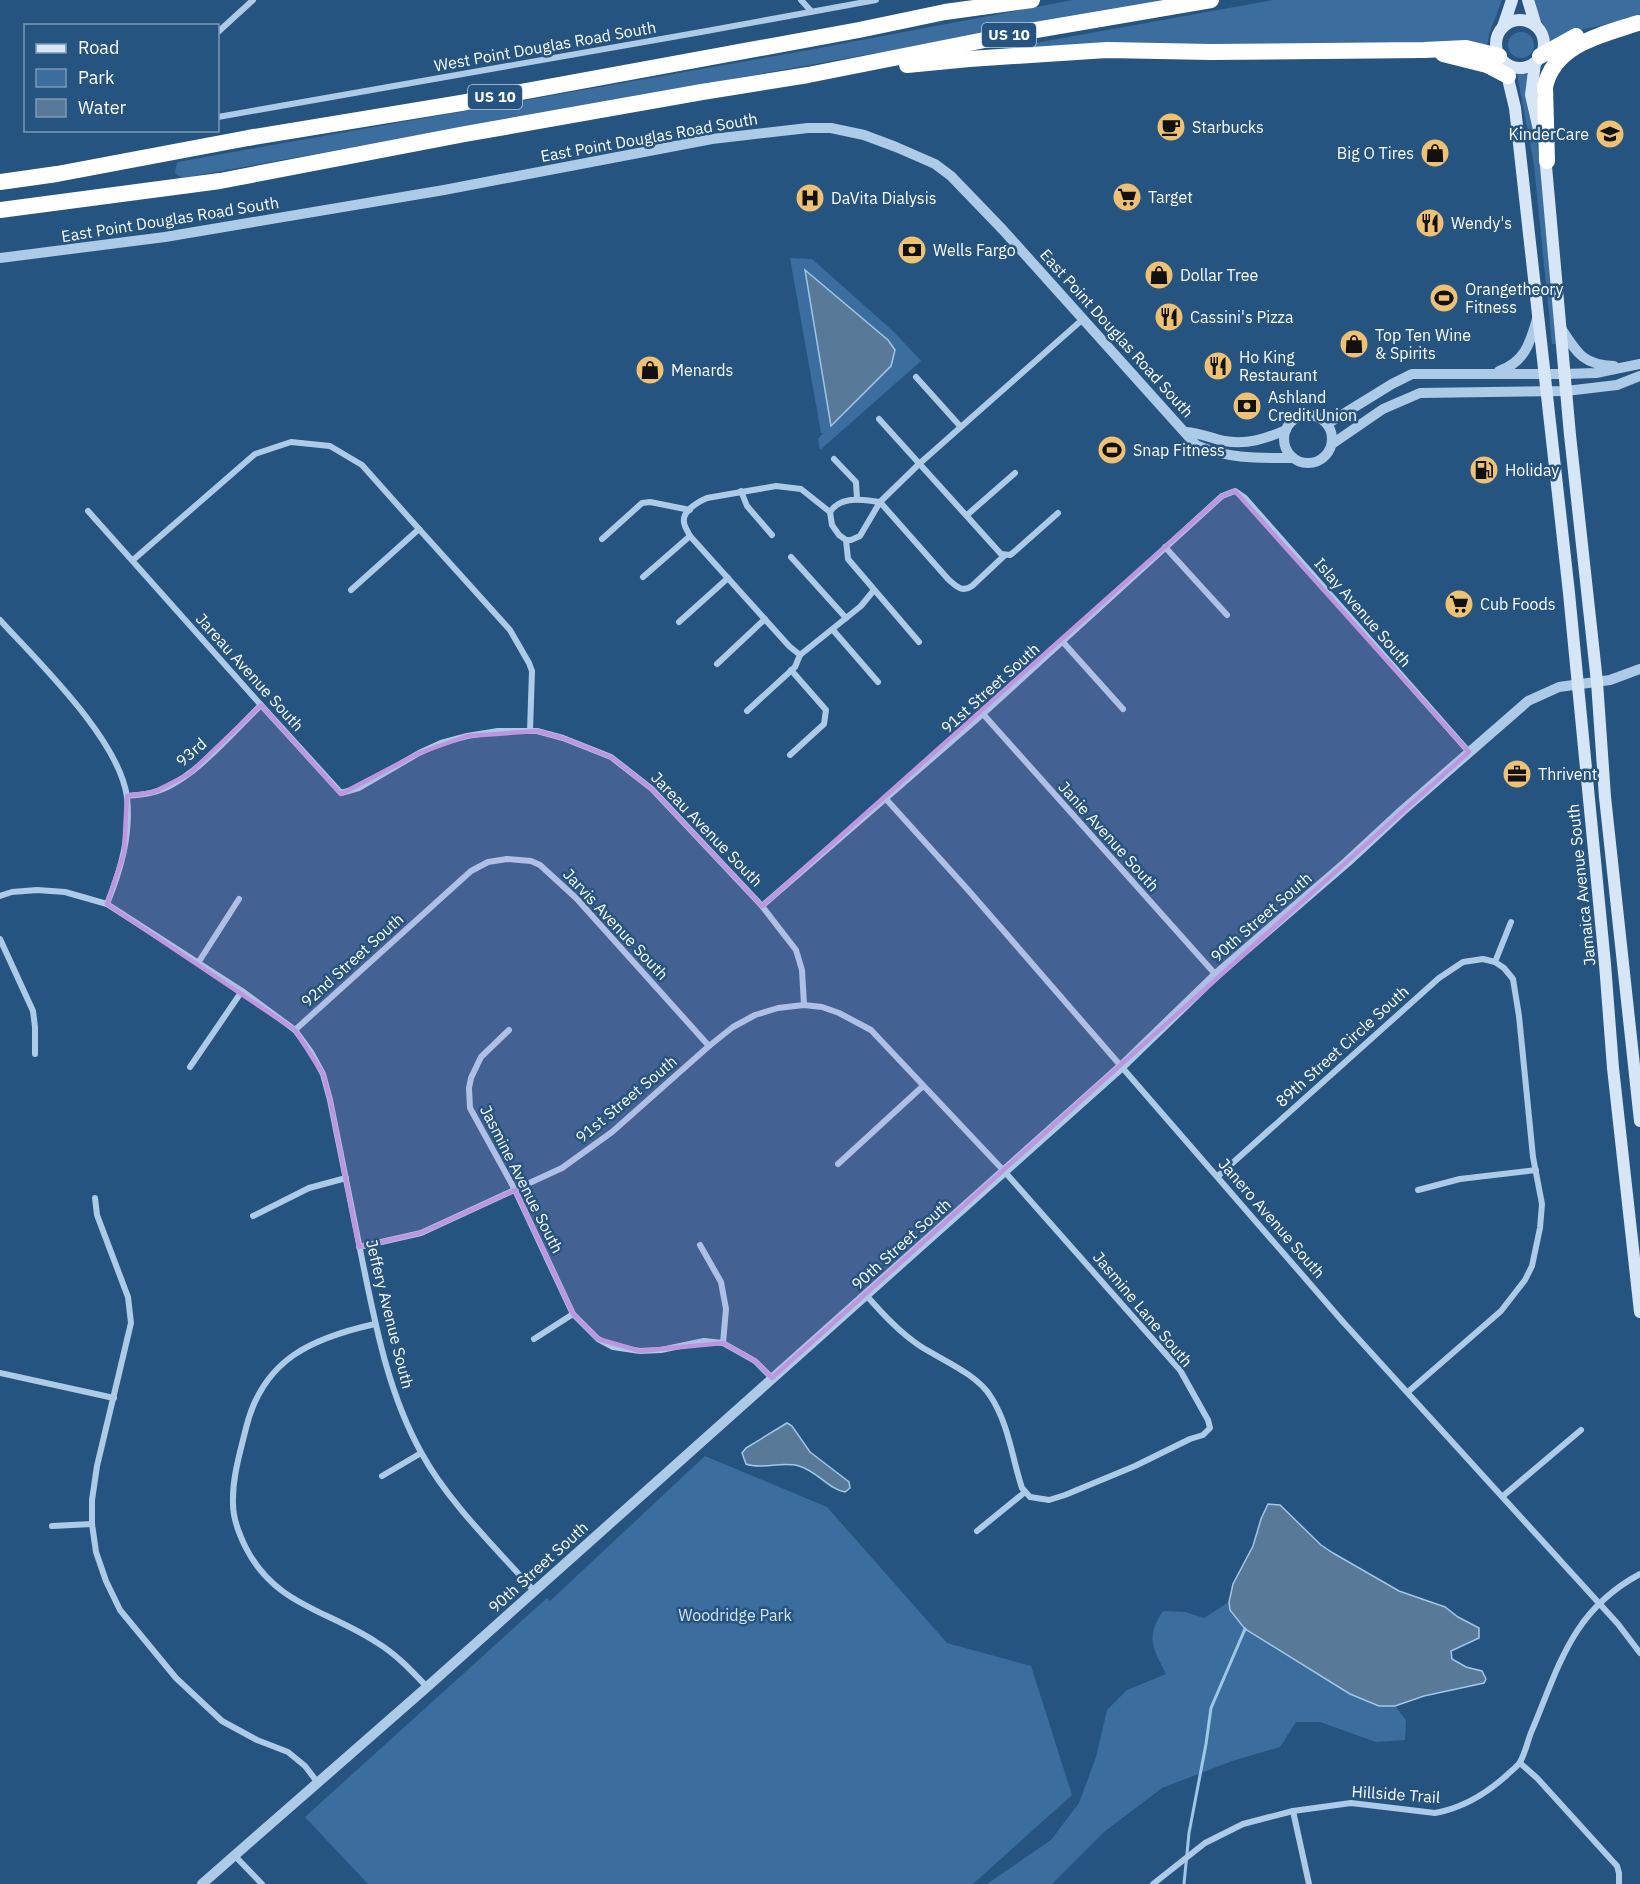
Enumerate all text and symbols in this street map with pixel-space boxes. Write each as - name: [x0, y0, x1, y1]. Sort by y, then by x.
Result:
- street label: West Point Douglas Road South: [432, 17, 658, 75]
- road number: US 10: [982, 23, 1036, 47]
- legend: [24, 24, 219, 132]
- text: Road: [78, 36, 119, 59]
- text: Park: [78, 66, 115, 89]
- road number: US 10: [468, 85, 522, 109]
- text: Water: [78, 96, 127, 119]
- street label: East Point Douglas Road South: [539, 108, 759, 166]
- cafe icon: Starbucks: [1155, 111, 1187, 143]
- place label: Starbucks: [1192, 117, 1264, 137]
- school or university icon: KinderCare: [1594, 118, 1626, 150]
- place label: KinderCare: [1509, 124, 1589, 144]
- shop icon: Big O Tires: [1419, 137, 1451, 169]
- place label: Big O Tires: [1337, 143, 1414, 163]
- supermarket icon: Target: [1111, 181, 1143, 213]
- hospital icon: DaVita Dialysis: [794, 182, 826, 214]
- place label: Target: [1148, 187, 1193, 207]
- place label: DaVita Dialysis: [831, 188, 936, 208]
- street label: East Point Douglas Road South: [60, 192, 280, 246]
- restaurant icon: Wendy's: [1414, 207, 1446, 239]
- place label: Wendy's: [1451, 213, 1512, 233]
- bank icon: Wells Fargo: [896, 234, 928, 266]
- place label: Wells Fargo: [933, 240, 1016, 260]
- street label: East Point Douglas Road South: [1036, 245, 1198, 421]
- shop icon: Dollar Tree: [1143, 259, 1175, 291]
- place label: Dollar Tree: [1180, 265, 1259, 285]
- place label: Orangetheory Fitness: [1465, 279, 1563, 317]
- sports icon: Orangetheory Fitness: [1428, 282, 1460, 314]
- restaurant icon: Cassini's Pizza: [1153, 301, 1185, 333]
- place label: Cassini's Pizza: [1190, 307, 1294, 327]
- place label: Top Ten Wine & Spirits: [1375, 325, 1471, 363]
- shop icon: Top Ten Wine & Spirits: [1338, 328, 1370, 360]
- place label: Ho King Restaurant: [1239, 347, 1318, 385]
- restaurant icon: Ho King Restaurant: [1202, 350, 1234, 382]
- shop icon: Menards: [634, 354, 666, 386]
- place label: Menards: [671, 360, 733, 380]
- place label: Ashland Credit Union: [1268, 387, 1357, 425]
- bank icon: Ashland Credit Union: [1231, 390, 1263, 422]
- sports icon: Snap Fitness: [1096, 434, 1128, 466]
- place label: Snap Fitness: [1133, 440, 1225, 460]
- fuel station icon: Holiday: [1468, 454, 1500, 486]
- place label: Holiday: [1505, 460, 1559, 480]
- street label: Islay Avenue South: [1310, 553, 1416, 671]
- supermarket icon: Cub Foods: [1443, 588, 1475, 620]
- place label: Cub Foods: [1480, 594, 1556, 614]
- street label: Jareau Avenue South: [192, 609, 308, 735]
- street label: 91st Street South: [936, 638, 1044, 738]
- street label: 93rd: [172, 733, 210, 771]
- office icon: Thrivent: [1501, 758, 1533, 790]
- place label: Thrivent: [1538, 764, 1597, 784]
- street label: Jareau Avenue South: [647, 767, 767, 891]
- street label: Janie Avenue South: [1054, 777, 1164, 895]
- street label: Jamaica Avenue South: [1563, 803, 1599, 967]
- street label: Jarvis Avenue South: [559, 864, 673, 984]
- street label: 90th Street South: [1206, 868, 1316, 966]
- street label: 92nd Street South: [297, 909, 407, 1011]
- street label: 89th Street Circle South: [1271, 981, 1413, 1111]
- street label: 91st Street South: [571, 1051, 681, 1147]
- street label: Jasmine Avenue South: [476, 1102, 568, 1256]
- street label: Janero Avenue South: [1214, 1154, 1330, 1282]
- street label: 90th Street South: [847, 1194, 955, 1294]
- street label: Jeffery Avenue South: [362, 1237, 418, 1391]
- street label: Jasmine Lane South: [1089, 1247, 1197, 1371]
- street label: 90th Street South: [484, 1517, 592, 1617]
- park label: Woodridge Park: [678, 1605, 792, 1625]
- street label: Hillside Trail: [1351, 1781, 1441, 1807]

